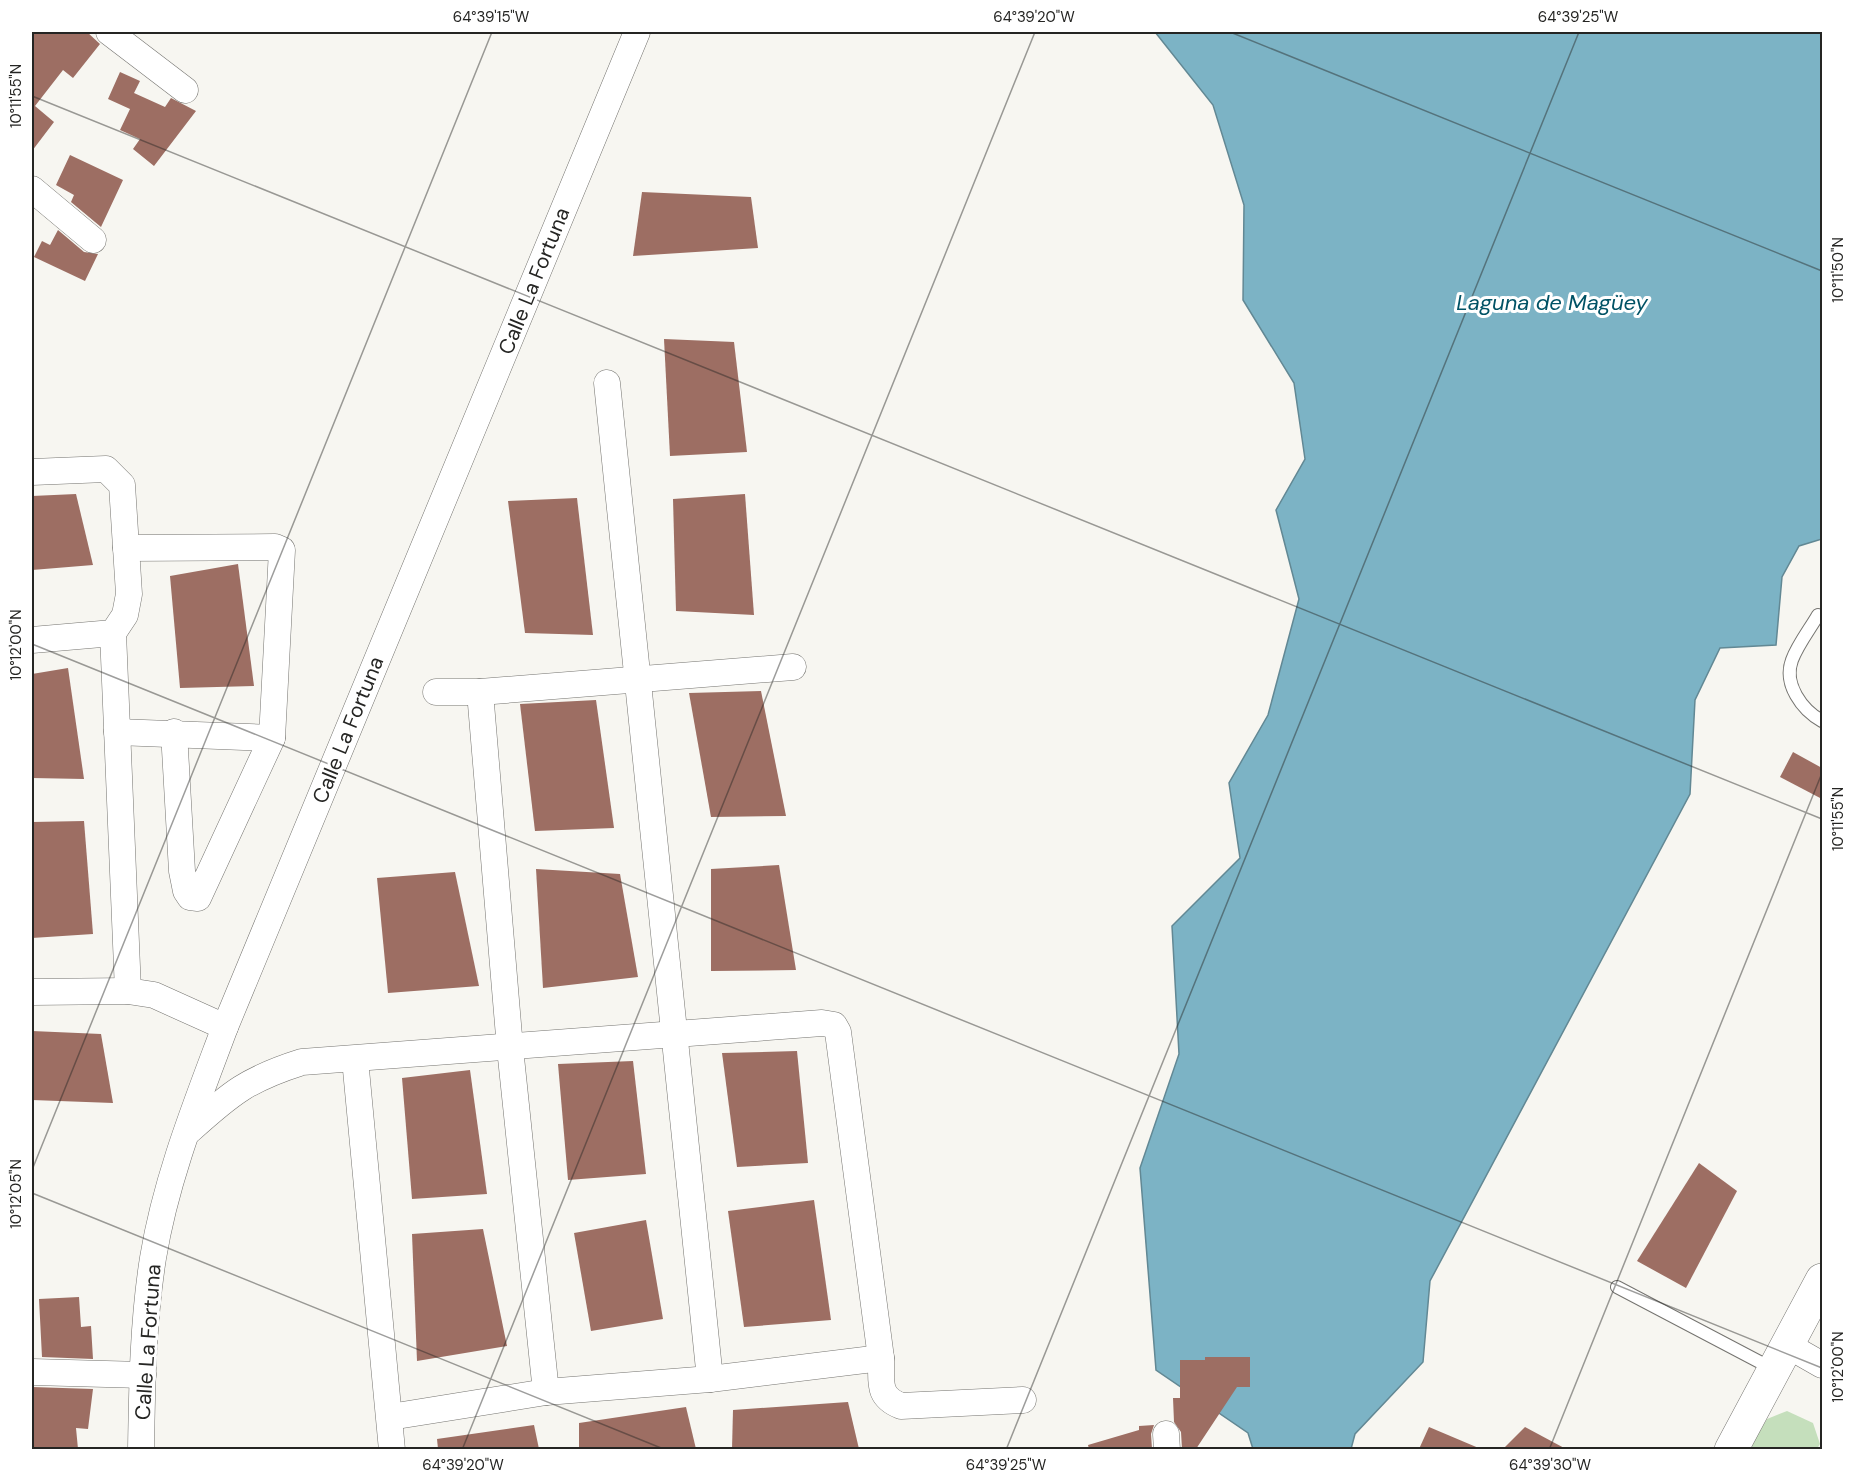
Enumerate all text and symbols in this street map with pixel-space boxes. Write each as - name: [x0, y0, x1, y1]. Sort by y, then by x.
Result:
- text: 64°39'15"W: [453, 7, 530, 27]
- text: 64°39'20"W: [993, 7, 1075, 27]
- text: 64°39'25"W: [1538, 7, 1619, 27]
- text: 10°11'55"N: [6, 64, 26, 128]
- street label: Calle La Fortuna: [492, 203, 576, 359]
- text: 10°11'50"N: [1828, 237, 1848, 303]
- water label: Laguna de Magüey: [1456, 288, 1649, 317]
- text: 10°12'00"N: [6, 609, 26, 681]
- street label: Calle La Fortuna: [306, 652, 390, 808]
- text: 10°11'55"N: [1828, 787, 1848, 851]
- text: 10°12'05"N: [6, 1159, 26, 1229]
- street label: Calle La Fortuna: [129, 1263, 167, 1421]
- text: 10°12'00"N: [1828, 1331, 1848, 1403]
- text: 64°39'20"W: [422, 1455, 504, 1475]
- text: 64°39'25"W: [966, 1455, 1047, 1475]
- text: 64°39'30"W: [1509, 1455, 1591, 1475]

